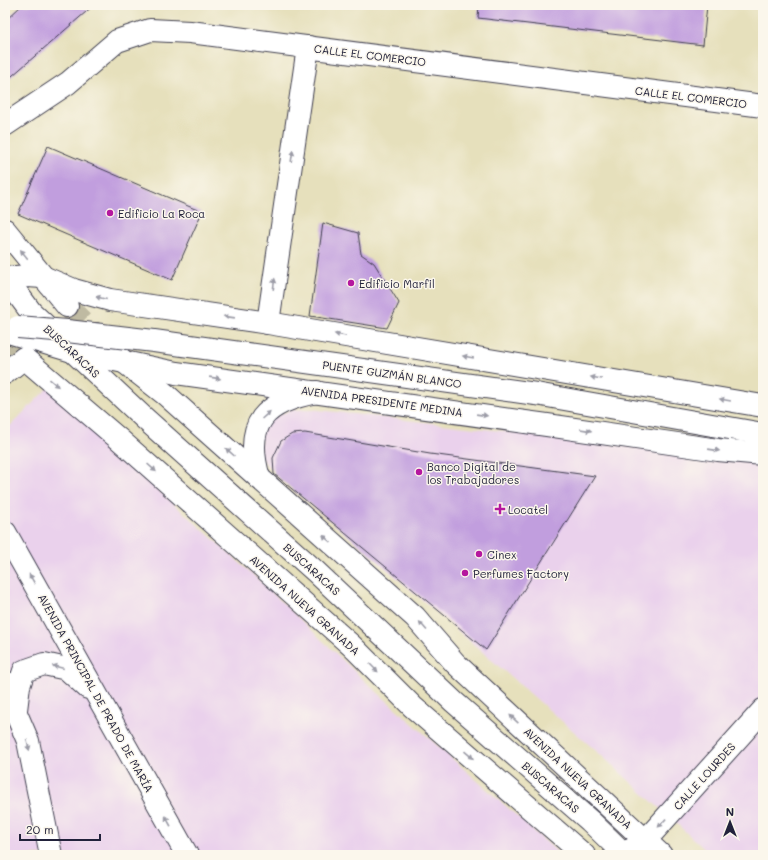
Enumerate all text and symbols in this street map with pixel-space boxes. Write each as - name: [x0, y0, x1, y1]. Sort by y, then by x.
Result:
- street label: CALLE EL COMERCIO: [313, 41, 427, 69]
- street label: CALLE EL COMERCIO: [634, 83, 748, 111]
- one-way arrow: [289, 149, 295, 162]
- place label: Edificio La Roca: [118, 206, 205, 221]
- marker: Edificio La Roca: [105, 208, 115, 218]
- one-way arrow: [20, 248, 28, 259]
- place label: Edificio Marfil: [359, 276, 435, 291]
- one-way arrow: [271, 278, 277, 290]
- marker: Edificio Marfil: [346, 278, 356, 288]
- one-way arrow: [95, 295, 107, 301]
- one-way arrow: [223, 314, 235, 320]
- street label: BUSCARACAS: [41, 321, 103, 381]
- one-way arrow: [334, 332, 346, 338]
- one-way arrow: [462, 353, 474, 359]
- street label: PUENTE GUZMÁN BLANCO: [322, 357, 463, 391]
- one-way arrow: [209, 375, 221, 381]
- one-way arrow: [590, 375, 602, 381]
- one-way arrow: [49, 378, 59, 387]
- street label: AVENIDA PRESIDENTE MEDINA: [300, 382, 464, 420]
- one-way arrow: [718, 397, 731, 403]
- one-way arrow: [260, 410, 271, 419]
- one-way arrow: [476, 412, 488, 418]
- one-way arrow: [580, 427, 592, 433]
- one-way arrow: [224, 447, 235, 456]
- one-way arrow: [708, 447, 720, 453]
- place label: Banco Digital de los Trabajadores: [427, 459, 519, 487]
- one-way arrow: [148, 463, 157, 472]
- marker: Banco Digital de los Trabajadores: [414, 467, 424, 477]
- place label: Locatel: [508, 502, 548, 517]
- marker: Locatel: [495, 504, 505, 514]
- one-way arrow: [322, 534, 333, 543]
- street label: BUSCARACAS: [280, 540, 344, 598]
- place label: Cinex: [487, 547, 517, 562]
- marker: Cinex: [474, 549, 484, 559]
- street label: AVENIDA NUEVA GRANADA: [247, 552, 363, 658]
- place label: Perfumes Factory: [473, 566, 569, 581]
- marker: Perfumes Factory: [460, 568, 470, 578]
- one-way arrow: [28, 573, 35, 585]
- street label: AVENIDA PRINCIPAL DE PRADO DE MARÍA: [35, 591, 157, 795]
- one-way arrow: [419, 621, 428, 631]
- one-way arrow: [369, 663, 378, 673]
- one-way arrow: [51, 664, 63, 670]
- one-way arrow: [509, 714, 519, 724]
- street label: AVENIDA NUEVA GRANADA: [521, 724, 635, 832]
- one-way arrow: [26, 739, 32, 751]
- street label: CALLE LOURDES: [670, 739, 738, 813]
- one-way arrow: [464, 751, 475, 760]
- street label: BUSCARACAS: [519, 758, 583, 816]
- north arrow: [710, 802, 750, 842]
- text: N: [726, 804, 734, 819]
- one-way arrow: [165, 815, 172, 827]
- scale bar: [20, 816, 100, 842]
- one-way arrow: [658, 818, 667, 827]
- text: 20 m: [26, 821, 54, 837]

